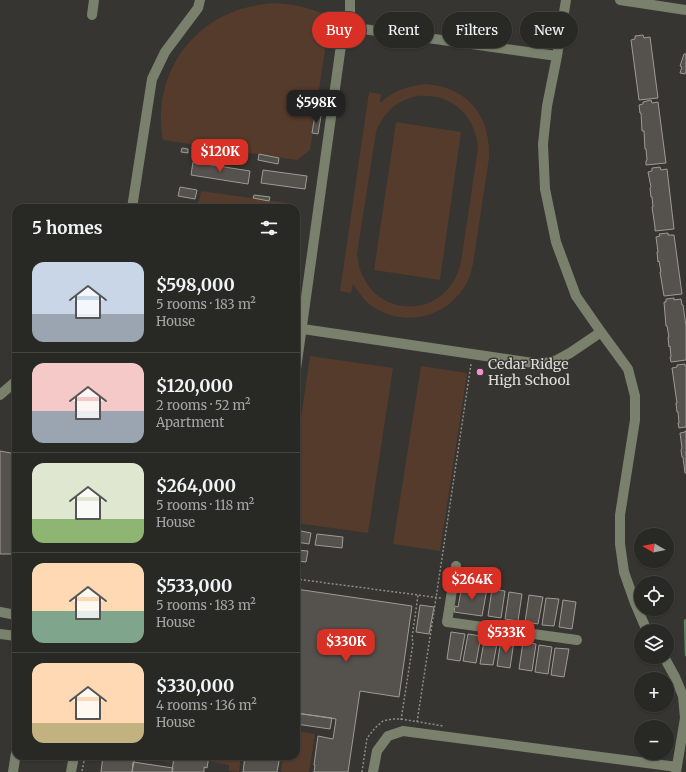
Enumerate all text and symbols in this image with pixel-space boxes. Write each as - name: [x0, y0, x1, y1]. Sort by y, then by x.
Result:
- chip: Buy: [312, 12, 366, 48]
- chip: Rent: [374, 12, 434, 48]
- chip: Filters: [442, 12, 512, 48]
- chip: New: [520, 12, 578, 48]
- pin: $598K: [288, 90, 344, 124]
- text: $598K: [296, 94, 336, 111]
- pin: $120K: [192, 139, 248, 173]
- text: $120K: [200, 143, 240, 160]
- text: 5 homes: [32, 217, 103, 239]
- icon: filters: [258, 217, 280, 239]
- text: $598,000: [156, 274, 235, 296]
- icon: home: [64, 278, 112, 326]
- text: 5 rooms · 183 m²: [156, 296, 256, 313]
- text: House: [156, 313, 195, 330]
- place label: Cedar Ridge High School: [488, 355, 571, 389]
- marker: Cedar Ridge High School: [475, 367, 485, 377]
- text: $120,000: [156, 375, 233, 397]
- icon: home: [64, 379, 112, 427]
- text: 2 rooms · 52 m²: [156, 397, 250, 414]
- text: Apartment: [156, 414, 224, 431]
- text: $264,000: [156, 475, 236, 497]
- icon: home: [64, 479, 112, 527]
- text: 5 rooms · 118 m²: [156, 497, 254, 514]
- text: House: [156, 514, 195, 531]
- north arrow: [634, 528, 674, 568]
- map controls: [634, 528, 674, 760]
- pin: $264K: [444, 567, 500, 601]
- text: $264K: [451, 571, 493, 588]
- text: $533,000: [156, 575, 232, 597]
- button: locate: [634, 576, 674, 616]
- icon: home: [64, 579, 112, 627]
- text: 5 rooms · 183 m²: [156, 597, 256, 614]
- text: House: [156, 614, 195, 631]
- pin: $533K: [478, 620, 534, 654]
- text: $533K: [487, 624, 525, 641]
- button: layers: [634, 624, 674, 664]
- pin: $330K: [318, 629, 374, 663]
- text: $330K: [326, 633, 366, 650]
- button: +: [634, 672, 674, 712]
- text: $330,000: [156, 675, 234, 697]
- icon: home: [64, 679, 112, 727]
- text: 4 rooms · 136 m²: [156, 697, 257, 714]
- text: House: [156, 714, 195, 731]
- button: −: [634, 720, 674, 760]

